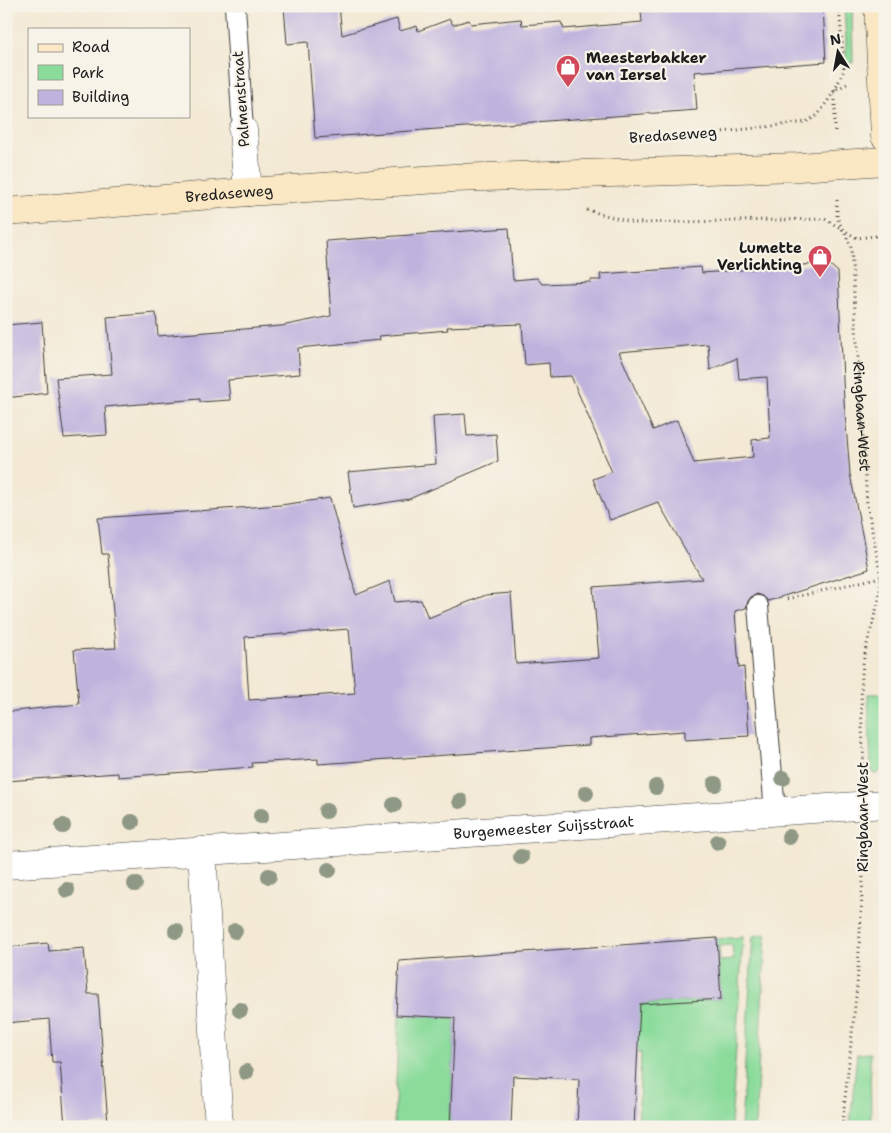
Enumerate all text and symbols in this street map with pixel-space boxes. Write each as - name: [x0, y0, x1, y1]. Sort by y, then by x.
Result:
- legend: [28, 28, 190, 118]
- north arrow: [814, 28, 864, 78]
- text: N: [828, 29, 843, 49]
- text: Road: [72, 37, 110, 57]
- place label: Meesterbakker van Iersel: [586, 48, 706, 85]
- street label: Palmenstraat: [228, 50, 254, 148]
- shop icon: Meesterbakker van Iersel: [555, 54, 581, 88]
- text: Park: [72, 63, 104, 83]
- text: Building: [72, 87, 129, 107]
- street label: Bredaseweg: [628, 122, 718, 148]
- street label: Bredaseweg: [185, 180, 274, 207]
- place label: Lumette Verlichting: [717, 238, 802, 275]
- shop icon: Lumette Verlichting: [807, 244, 833, 278]
- street label: Ringbaan-West: [848, 361, 875, 472]
- street label: Ringbaan-West: [853, 762, 873, 872]
- street label: Burgemeester Suijsstraat: [453, 811, 635, 844]

